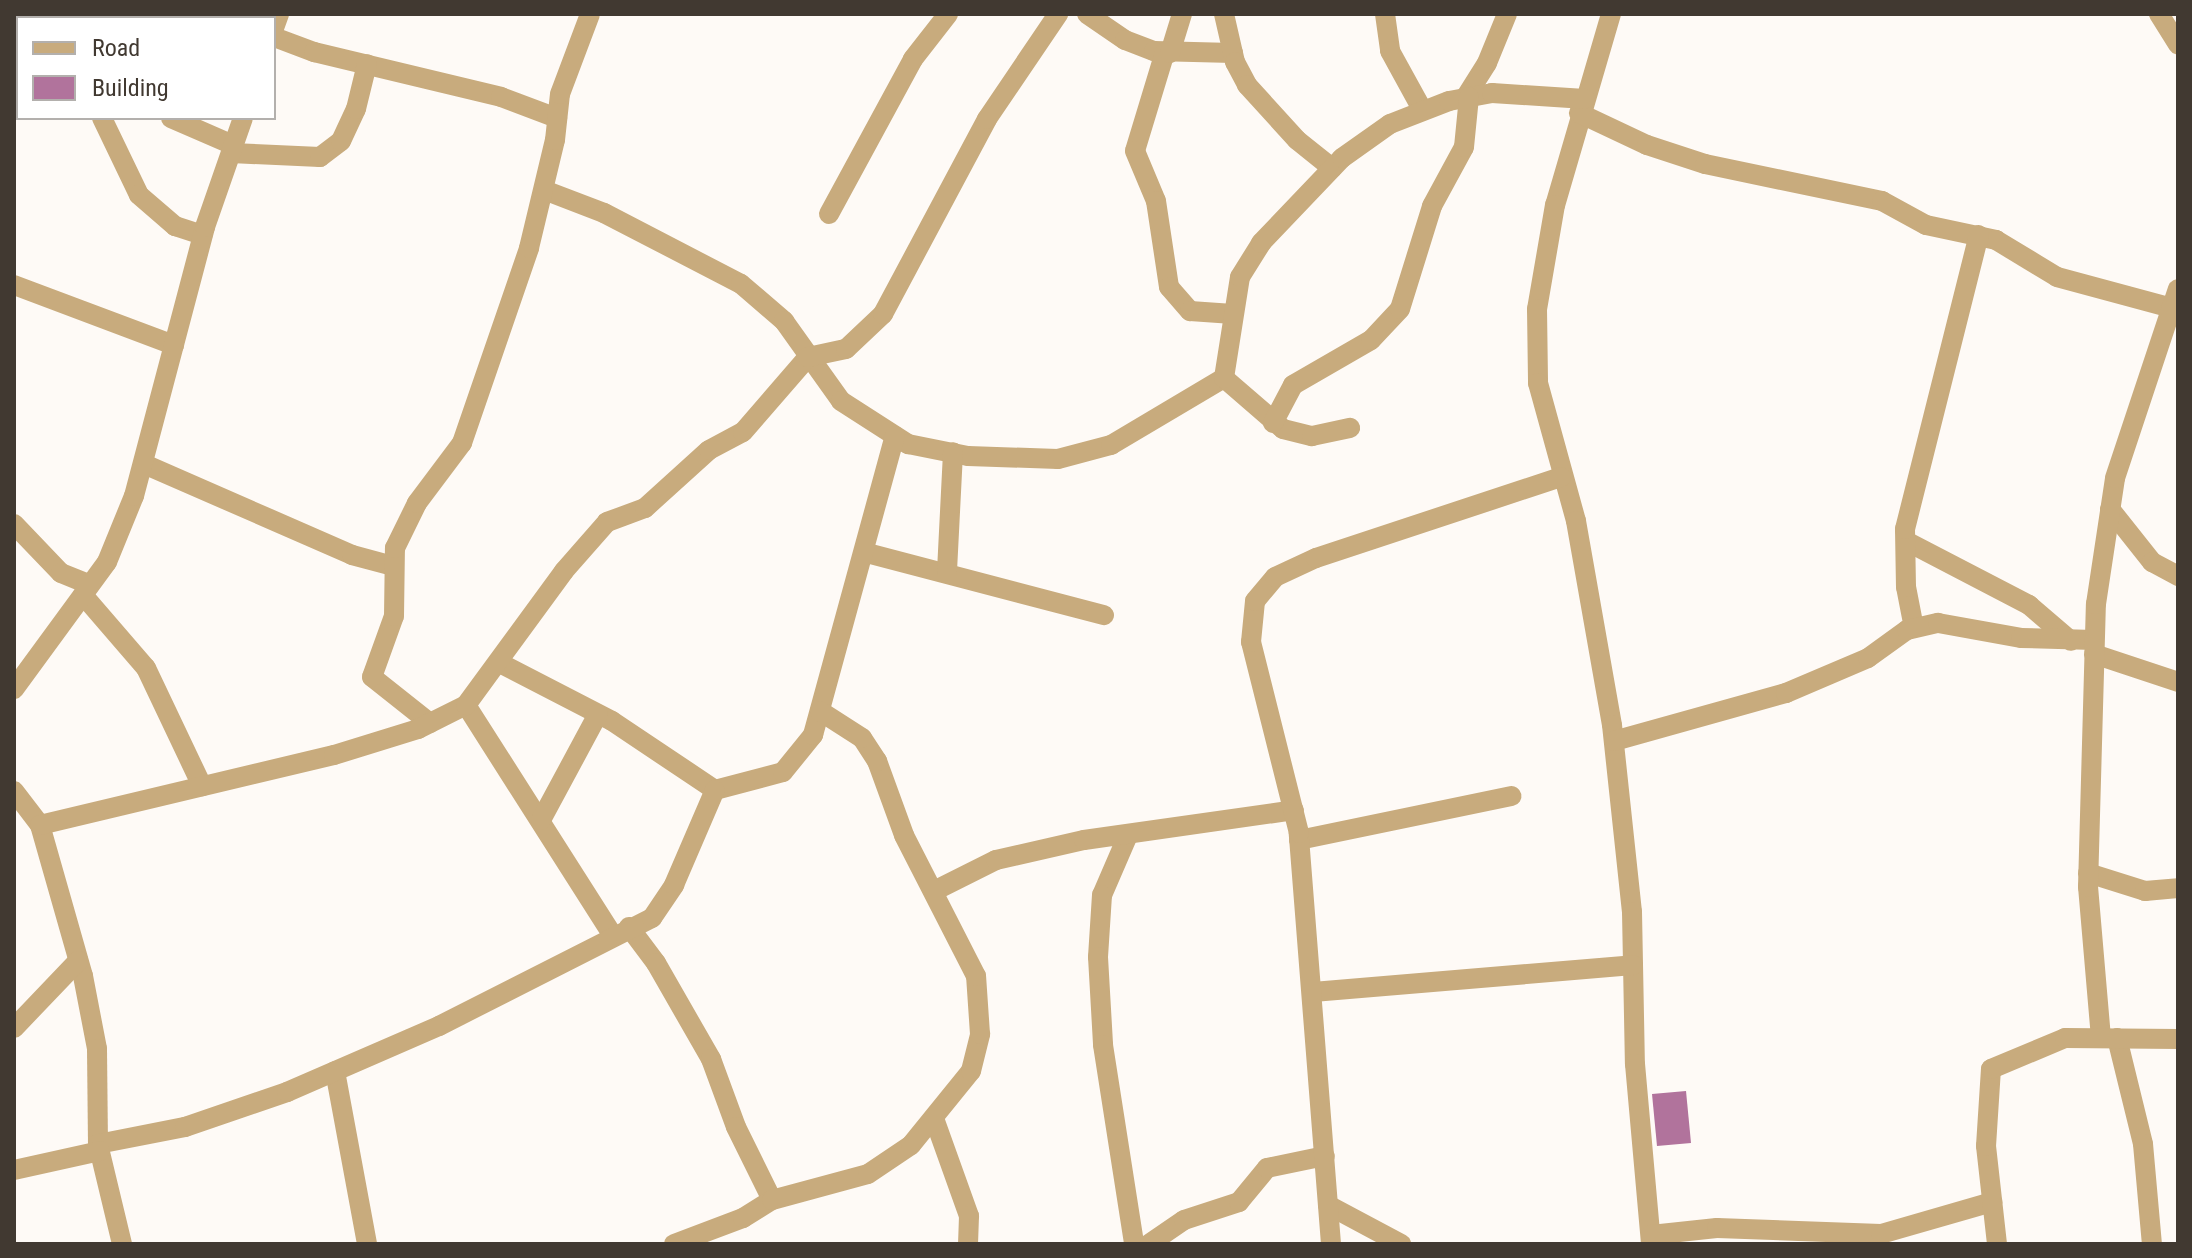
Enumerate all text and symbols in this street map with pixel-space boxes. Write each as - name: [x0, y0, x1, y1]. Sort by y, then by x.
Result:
- legend: [16, 16, 276, 120]
- text: Road: [92, 34, 140, 62]
- text: Building: [92, 74, 169, 102]

